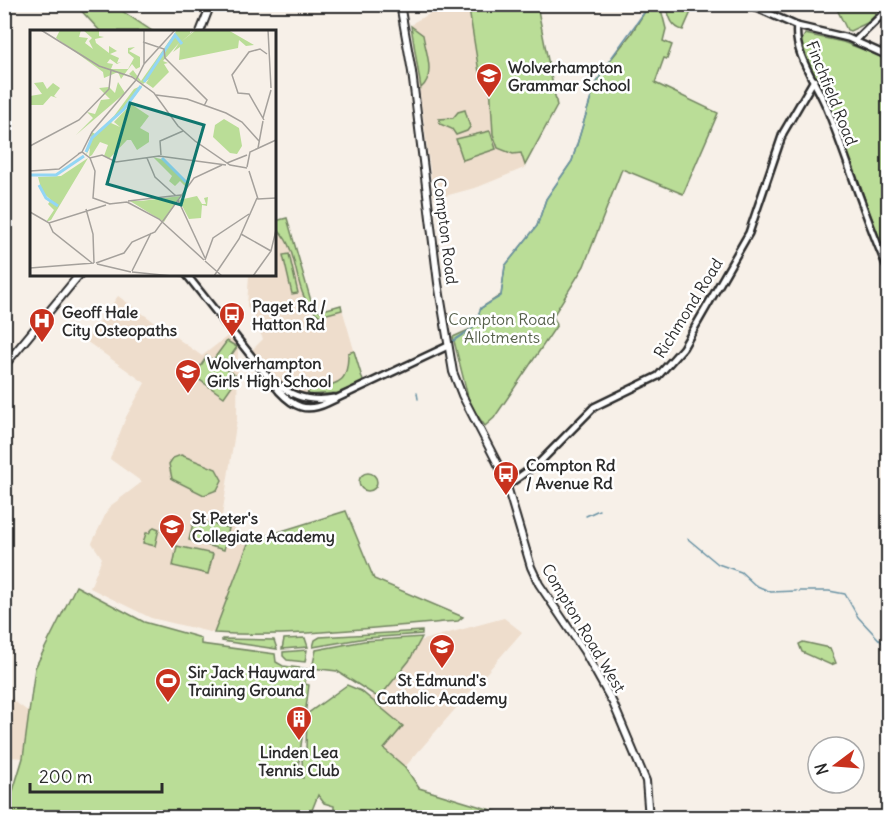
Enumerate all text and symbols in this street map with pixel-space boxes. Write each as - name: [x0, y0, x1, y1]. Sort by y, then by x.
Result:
- inset map: [30, 30, 276, 276]
- street label: Finchfield Road: [802, 38, 862, 148]
- place label: Wolverhampton Grammar School: [508, 57, 630, 95]
- school or university icon: Wolverhampton Grammar School: [474, 61, 504, 99]
- street label: Compton Road: [430, 176, 462, 286]
- street label: Richmond Road: [649, 254, 727, 362]
- place label: Paget Rd / Hatton Rd: [252, 296, 326, 334]
- bus stop icon: Paget Rd / Hatton Rd: [217, 300, 247, 338]
- place label: Geoff Hale City Osteopaths: [62, 302, 177, 341]
- hospital icon: Geoff Hale City Osteopaths: [27, 306, 57, 344]
- park label: Compton Road Allotments: [448, 309, 556, 347]
- place label: Wolverhampton Girls' High School: [207, 353, 331, 392]
- school or university icon: Wolverhampton Girls' High School: [173, 357, 203, 395]
- place label: Compton Rd / Avenue Rd: [526, 455, 616, 493]
- bus stop icon: Compton Rd / Avenue Rd: [491, 459, 521, 497]
- place label: St Peter's Collegiate Academy: [192, 508, 335, 547]
- school or university icon: St Peter's Collegiate Academy: [157, 512, 187, 550]
- street label: Compton Road West: [538, 560, 631, 696]
- school or university icon: St Edmund's Catholic Academy: [427, 632, 457, 670]
- place label: Sir Jack Hayward Training Ground: [188, 662, 316, 701]
- sports icon: Sir Jack Hayward Training Ground: [153, 666, 183, 704]
- place label: St Edmund's Catholic Academy: [377, 670, 507, 709]
- building icon: Linden Lea Tennis Club: [284, 704, 314, 742]
- north arrow: [806, 735, 866, 795]
- place label: Linden Lea Tennis Club: [258, 742, 340, 780]
- scale bar: [30, 756, 162, 794]
- text: N: [810, 761, 833, 777]
- text: 200 m: [39, 765, 93, 788]

